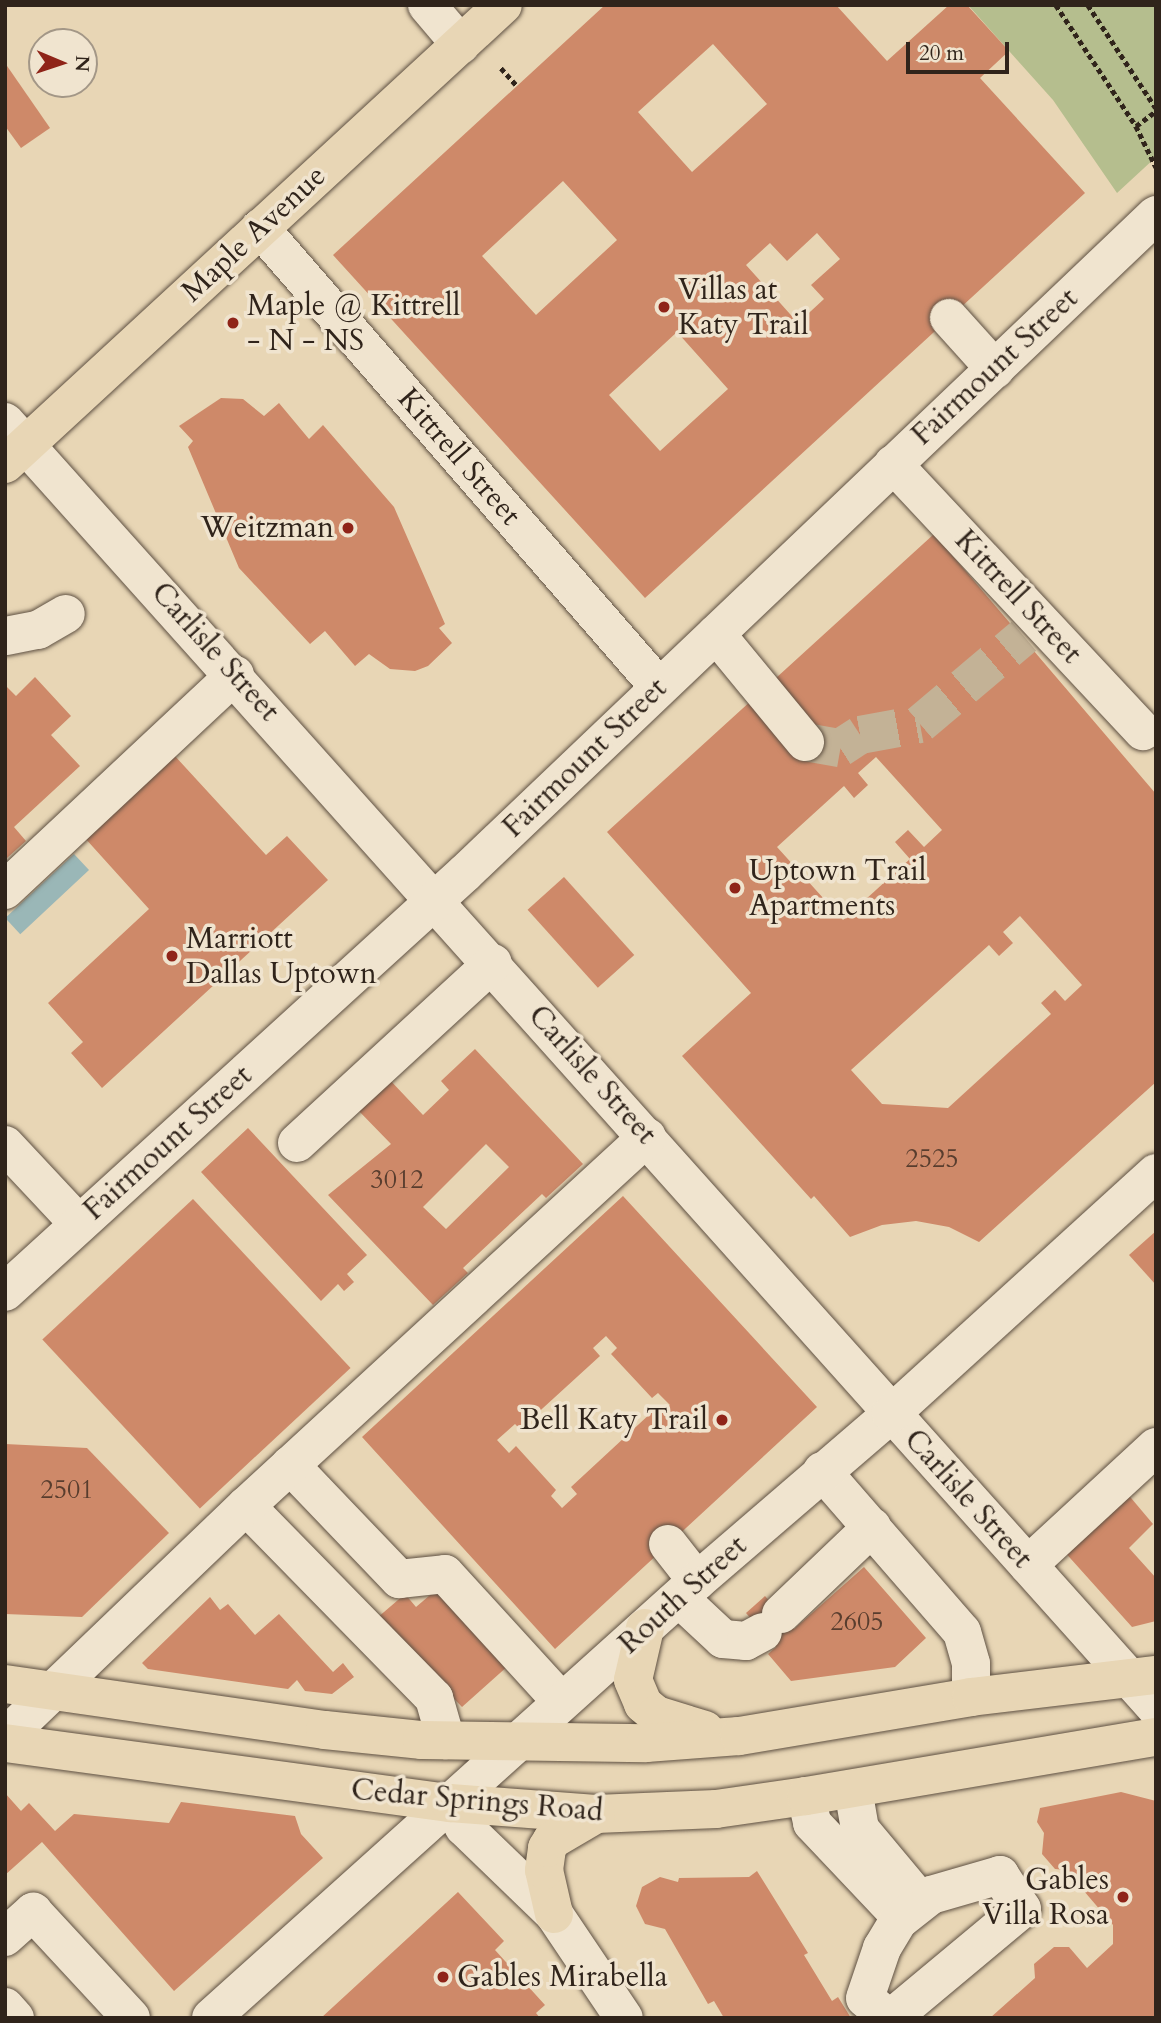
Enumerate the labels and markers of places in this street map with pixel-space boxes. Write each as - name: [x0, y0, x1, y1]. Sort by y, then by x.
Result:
- place label: Villas at Katy Trail: [678, 272, 809, 342]
- place label: Maple @ Kittrell - N - NS: [247, 288, 460, 358]
- marker: Villas at Katy Trail: [656, 299, 672, 315]
- marker: Maple @ Kittrell - N - NS: [225, 315, 241, 331]
- place label: Weitzman: [201, 510, 334, 546]
- marker: Weitzman: [340, 520, 356, 536]
- place label: Uptown Trail Apartments: [749, 853, 926, 923]
- marker: Uptown Trail Apartments: [727, 880, 743, 896]
- place label: Marriott Dallas Uptown: [186, 921, 377, 992]
- marker: Marriott Dallas Uptown: [164, 948, 180, 964]
- place label: Bell Katy Trail: [520, 1402, 708, 1438]
- marker: Bell Katy Trail: [714, 1412, 730, 1428]
- place label: Gables Villa Rosa: [982, 1862, 1109, 1932]
- marker: Gables Villa Rosa: [1115, 1889, 1131, 1905]
- place label: Gables Mirabella: [457, 1959, 668, 1995]
- marker: Gables Mirabella: [435, 1969, 451, 1985]

